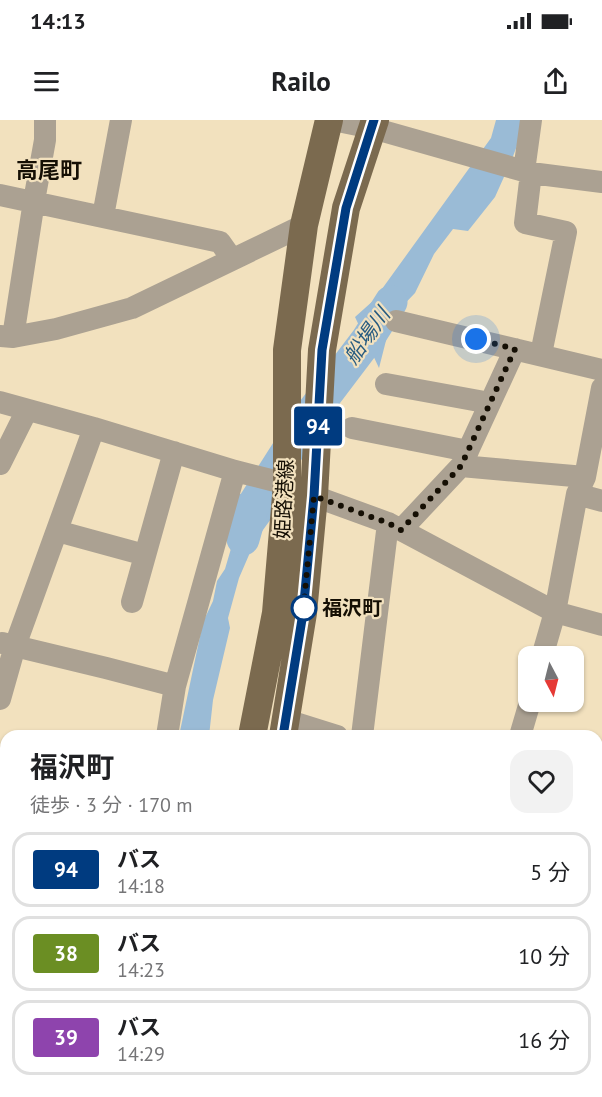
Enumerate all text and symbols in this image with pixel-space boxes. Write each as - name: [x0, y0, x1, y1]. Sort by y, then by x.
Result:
- text: 14:13: [30, 7, 86, 35]
- text: Railo: [271, 64, 331, 98]
- icon: menu: [30, 65, 63, 98]
- icon: share: [539, 65, 572, 98]
- district label: 高尾町: [16, 156, 82, 184]
- water label: 船場川: [337, 301, 397, 369]
- your location: [461, 324, 491, 354]
- line badge: 94: [291, 406, 345, 446]
- text: 94: [306, 413, 330, 440]
- street label: 姫路港線: [269, 458, 299, 540]
- marker: 福沢町: [291, 595, 317, 621]
- place label: 福沢町: [322, 595, 382, 621]
- north arrow: [518, 646, 584, 712]
- map controls: [518, 646, 584, 712]
- text: 福沢町: [30, 748, 114, 785]
- button: heart: [510, 750, 573, 813]
- text: 徒歩 · 3 分 · 170 m: [30, 792, 193, 818]
- text: バス: [117, 845, 161, 873]
- text: 94: [54, 856, 78, 883]
- text: 5 分: [530, 858, 570, 886]
- text: 14:18: [117, 873, 165, 899]
- text: バス: [117, 929, 161, 957]
- text: 38: [54, 940, 78, 967]
- text: 10 分: [518, 942, 570, 970]
- text: 14:23: [117, 957, 165, 983]
- text: バス: [117, 1013, 161, 1041]
- text: 39: [54, 1024, 78, 1051]
- text: 16 分: [518, 1026, 570, 1054]
- text: 14:29: [117, 1041, 165, 1067]

